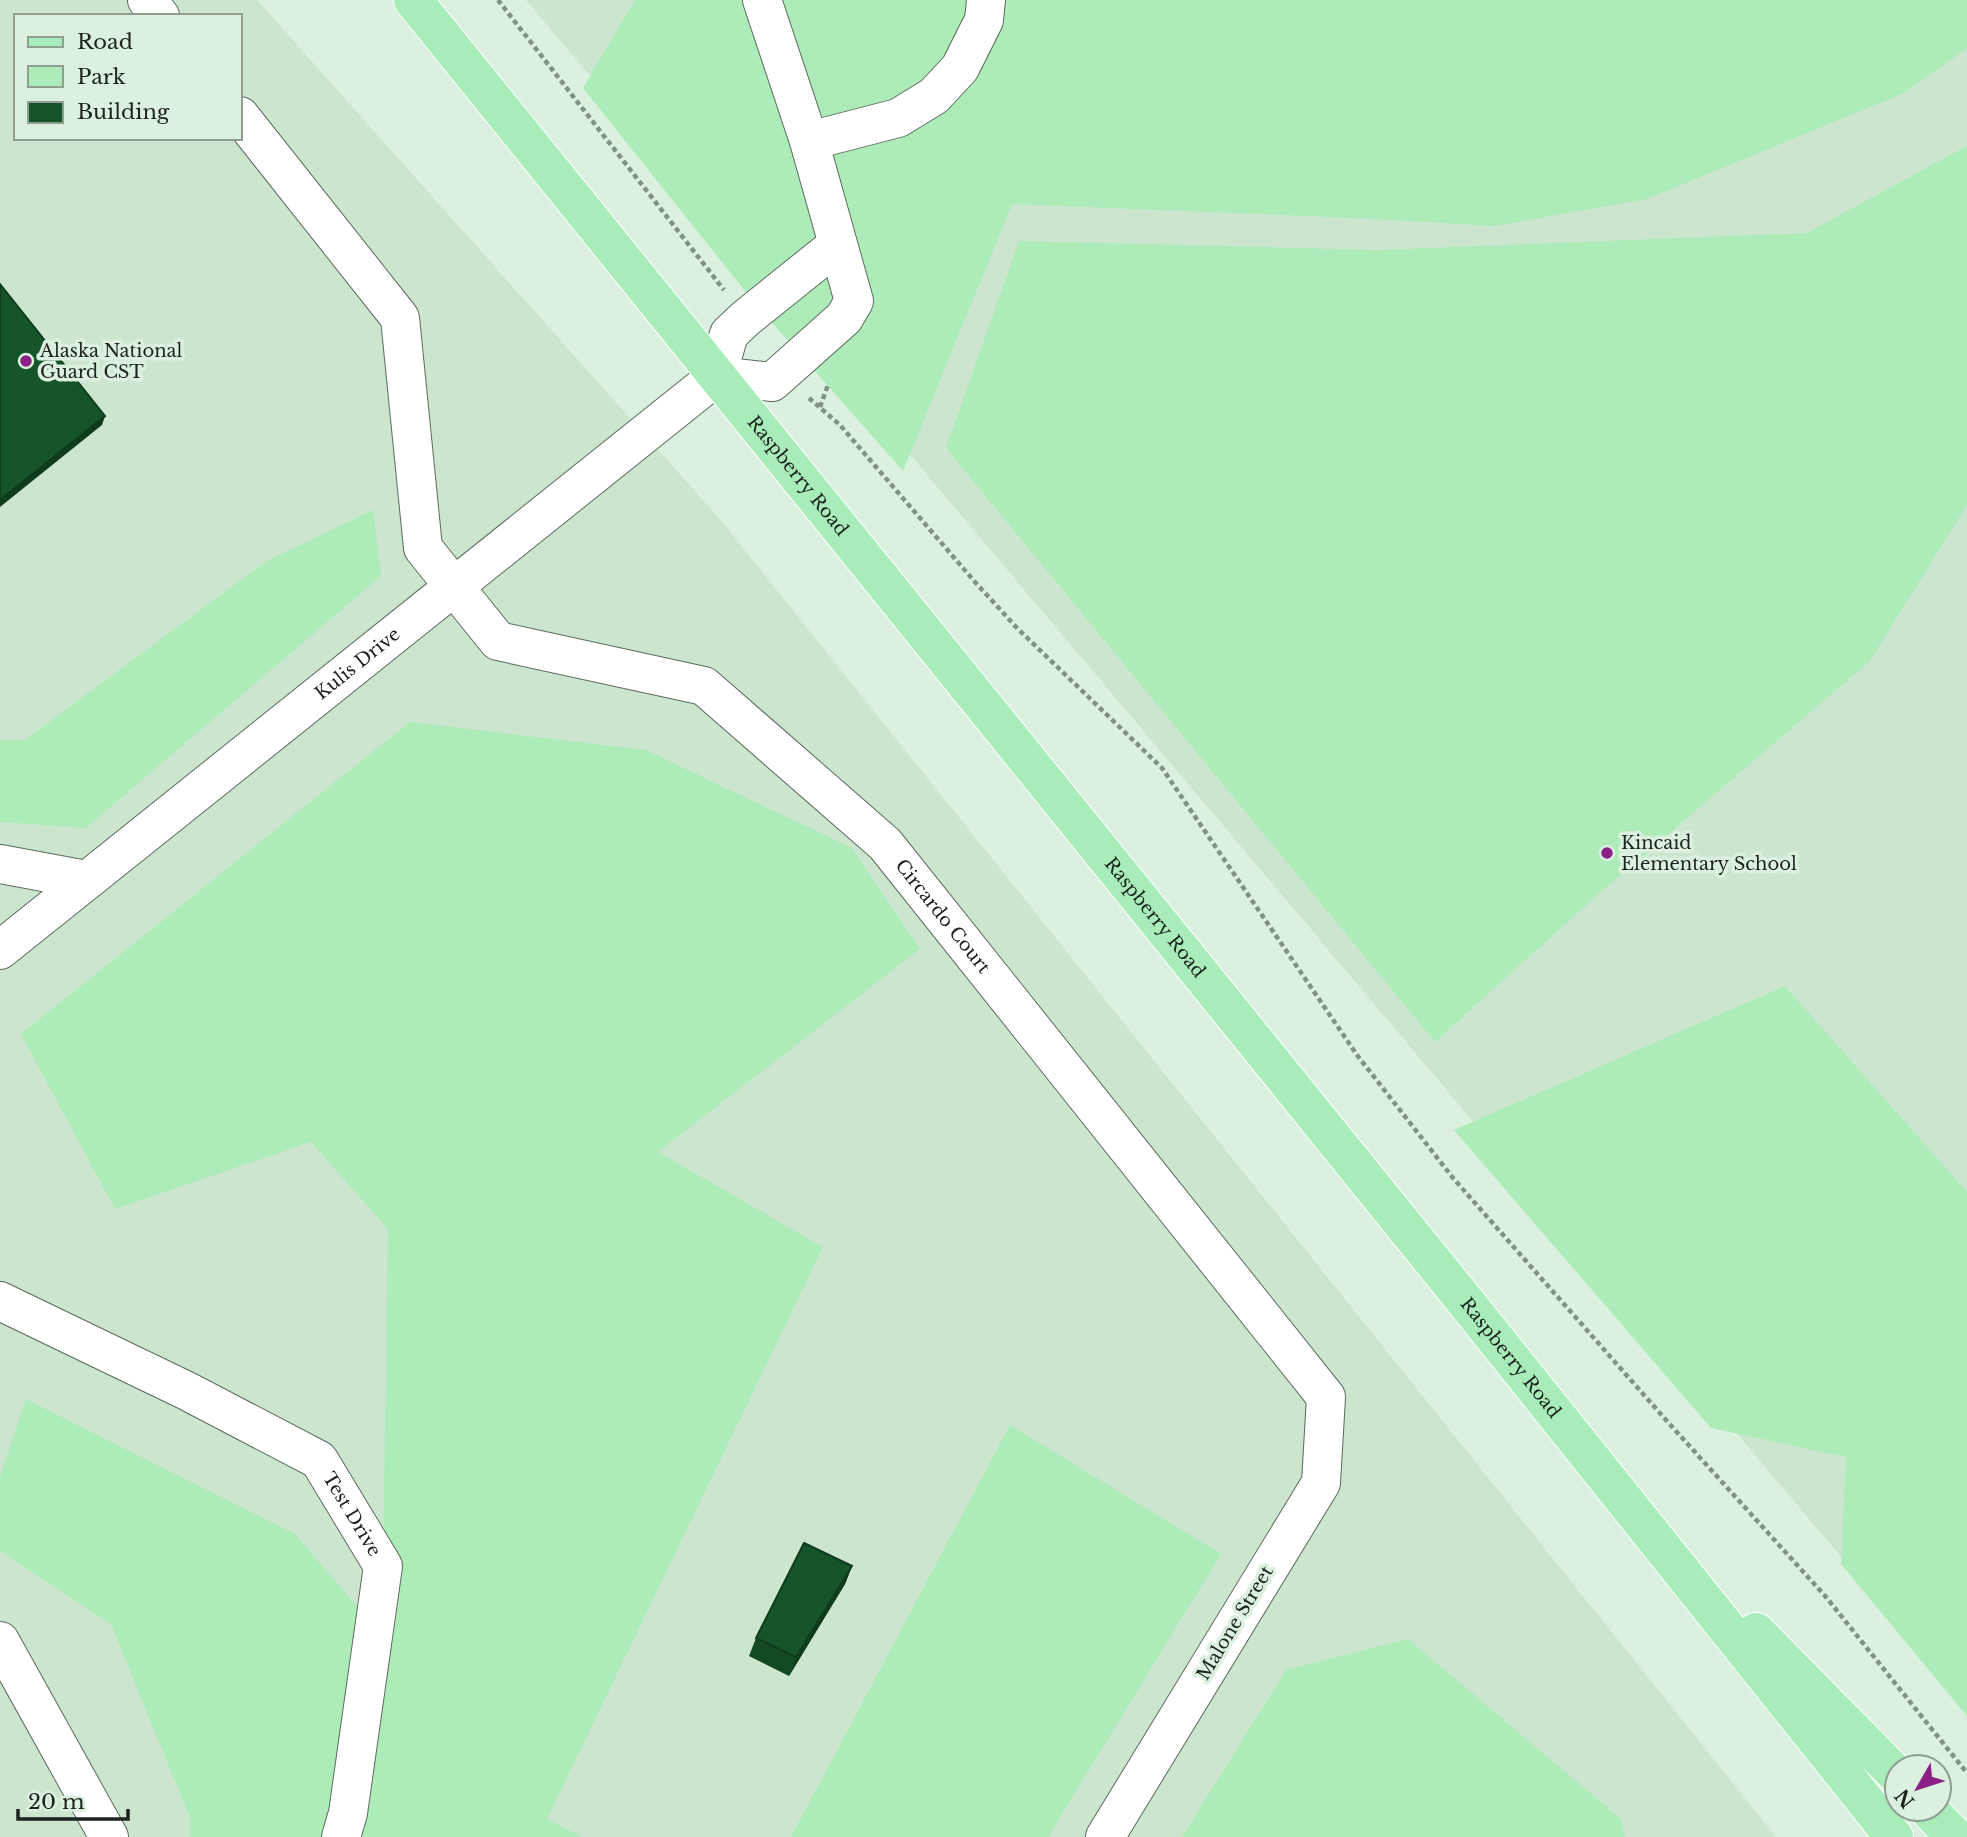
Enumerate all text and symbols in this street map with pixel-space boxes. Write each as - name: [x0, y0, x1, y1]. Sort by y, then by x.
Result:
- legend: [14, 14, 242, 140]
- text: Road: [77, 29, 133, 55]
- text: Park: [77, 64, 126, 90]
- text: Building: [77, 99, 170, 125]
- place label: Alaska National Guard CST: [39, 340, 183, 383]
- marker: Alaska National Guard CST: [18, 353, 34, 369]
- street label: Raspberry Road: [743, 411, 853, 540]
- street label: Kulis Drive: [311, 623, 405, 704]
- place label: Kincaid Elementary School: [1621, 832, 1797, 875]
- marker: Kincaid Elementary School: [1599, 845, 1615, 861]
- street label: Raspberry Road: [1100, 853, 1210, 982]
- street label: Circardo Court: [891, 855, 995, 978]
- street label: Raspberry Road: [1456, 1293, 1565, 1423]
- street label: Test Drive: [318, 1468, 386, 1561]
- street label: Malone Street: [1192, 1562, 1278, 1684]
- north arrow: [1883, 1753, 1953, 1823]
- scale bar: [18, 1778, 128, 1822]
- text: N: [1891, 1784, 1920, 1813]
- text: 20 m: [28, 1789, 85, 1815]

